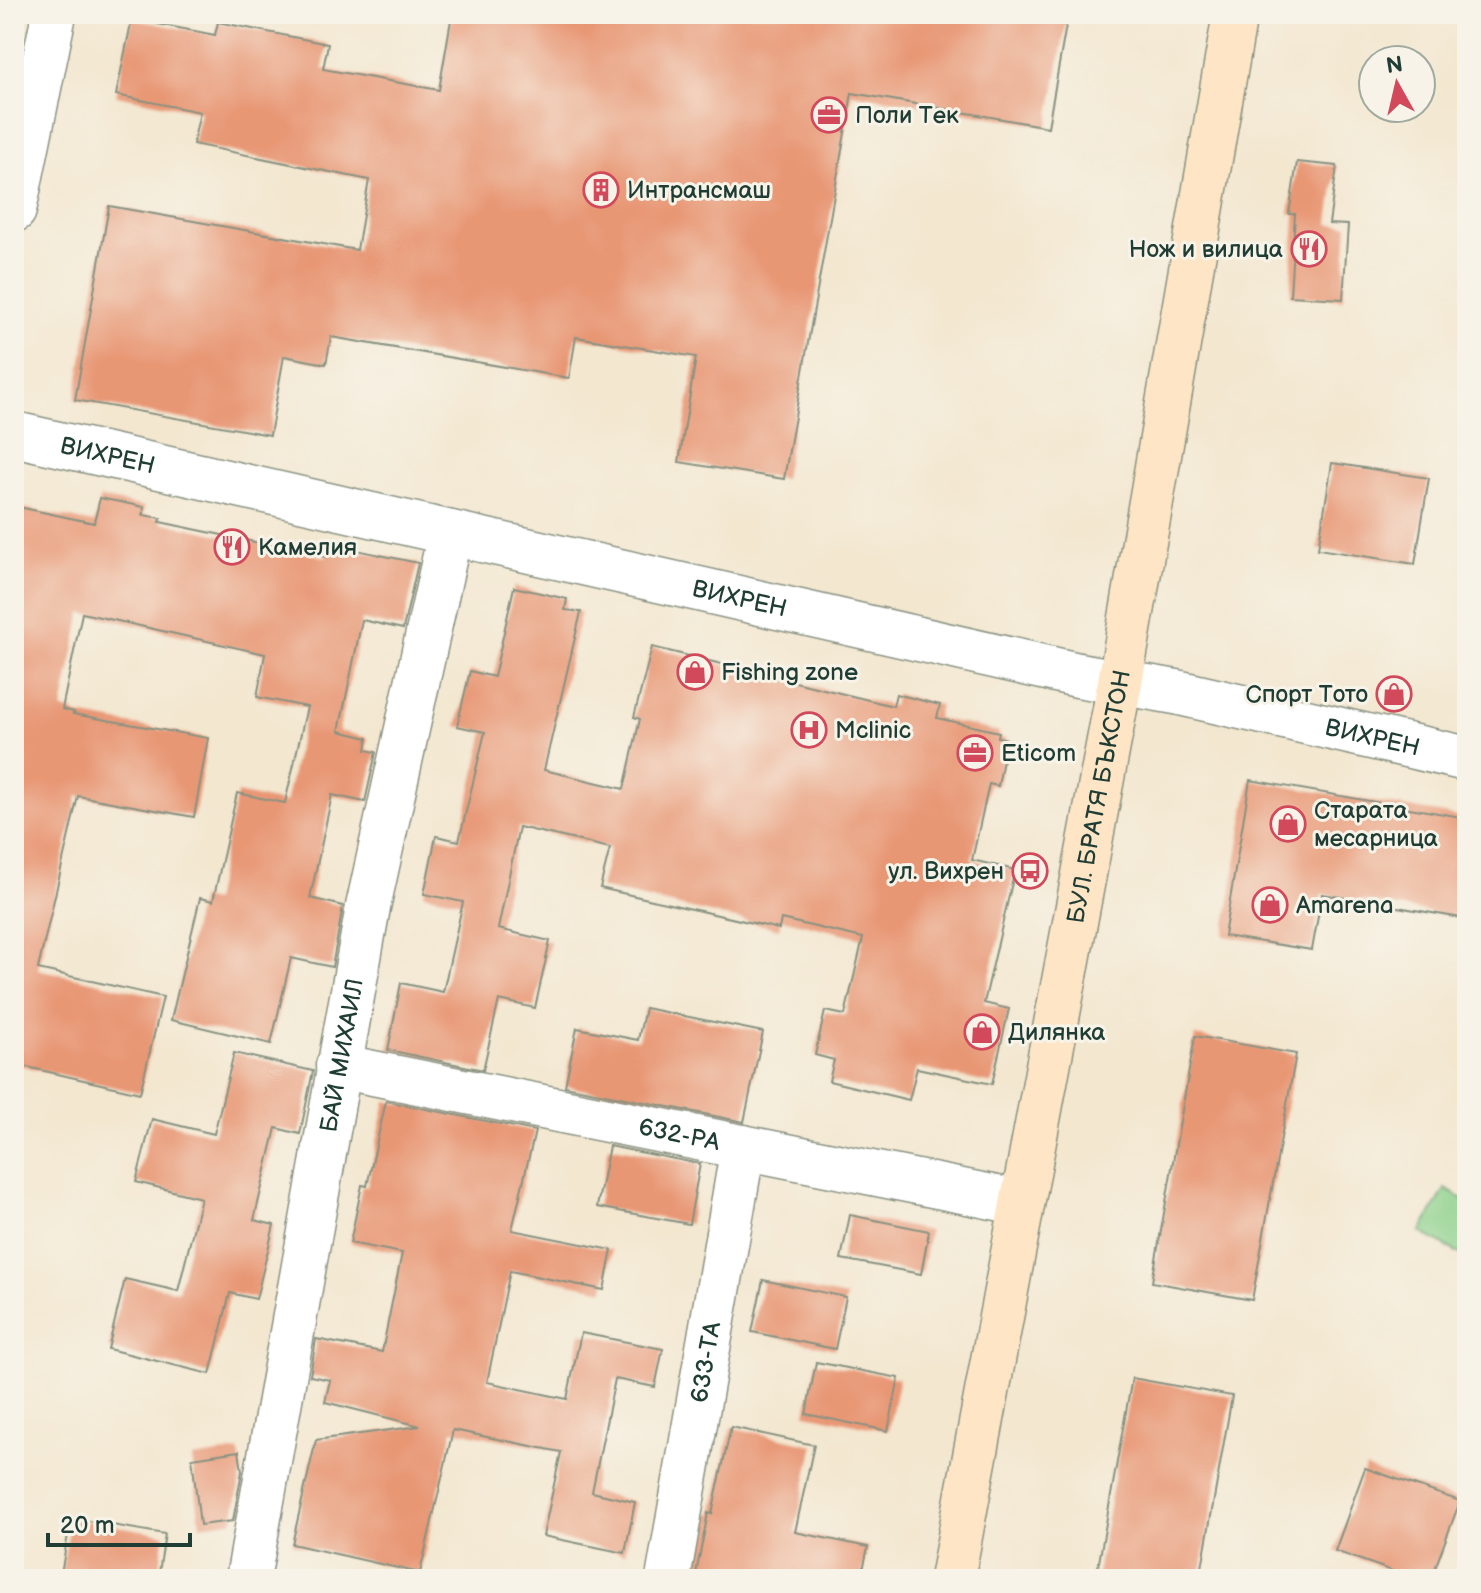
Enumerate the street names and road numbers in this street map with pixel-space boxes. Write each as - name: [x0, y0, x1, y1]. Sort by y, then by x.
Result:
- street label: ВИХРЕН: [58, 430, 158, 480]
- street label: ВИХРЕН: [690, 574, 790, 623]
- street label: БУЛ. БРАТЯ БЪКСТОН: [1061, 668, 1136, 926]
- street label: ВИХРЕН: [1322, 712, 1423, 762]
- street label: БАЙ МИХАИЛ: [314, 976, 369, 1134]
- street label: 632-РА: [636, 1112, 723, 1157]
- street label: 633-ТА: [684, 1319, 727, 1405]

